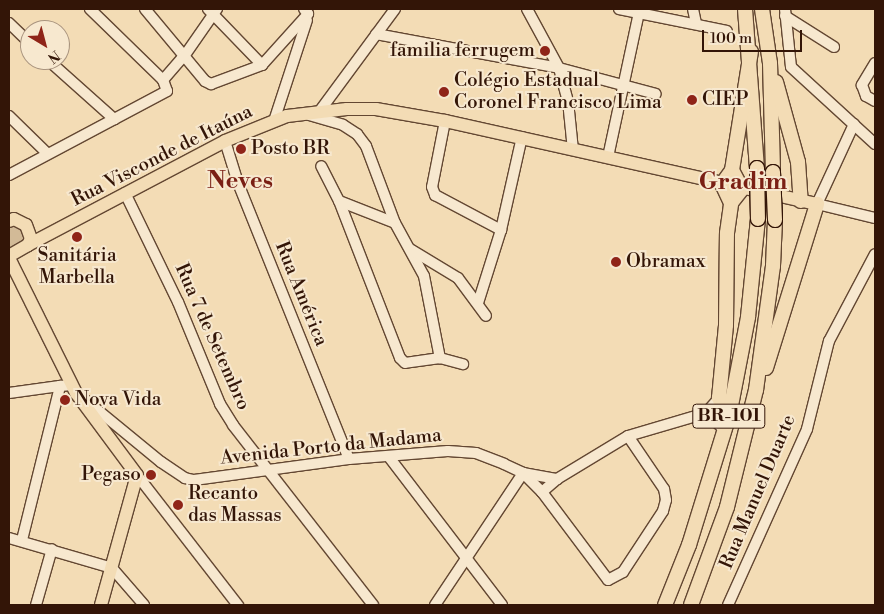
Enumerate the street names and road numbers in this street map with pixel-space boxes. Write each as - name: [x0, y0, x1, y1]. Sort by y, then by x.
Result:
- street label: Rua Visconde de Itaúna: [68, 100, 256, 212]
- street label: Rua América: [270, 238, 332, 350]
- street label: Rua 7 de Setembro: [169, 260, 255, 414]
- road number: BR-101: [692, 401, 766, 432]
- street label: Rua Manuel Duarte: [715, 411, 801, 573]
- street label: Avenida Porto da Madama: [219, 424, 443, 470]

